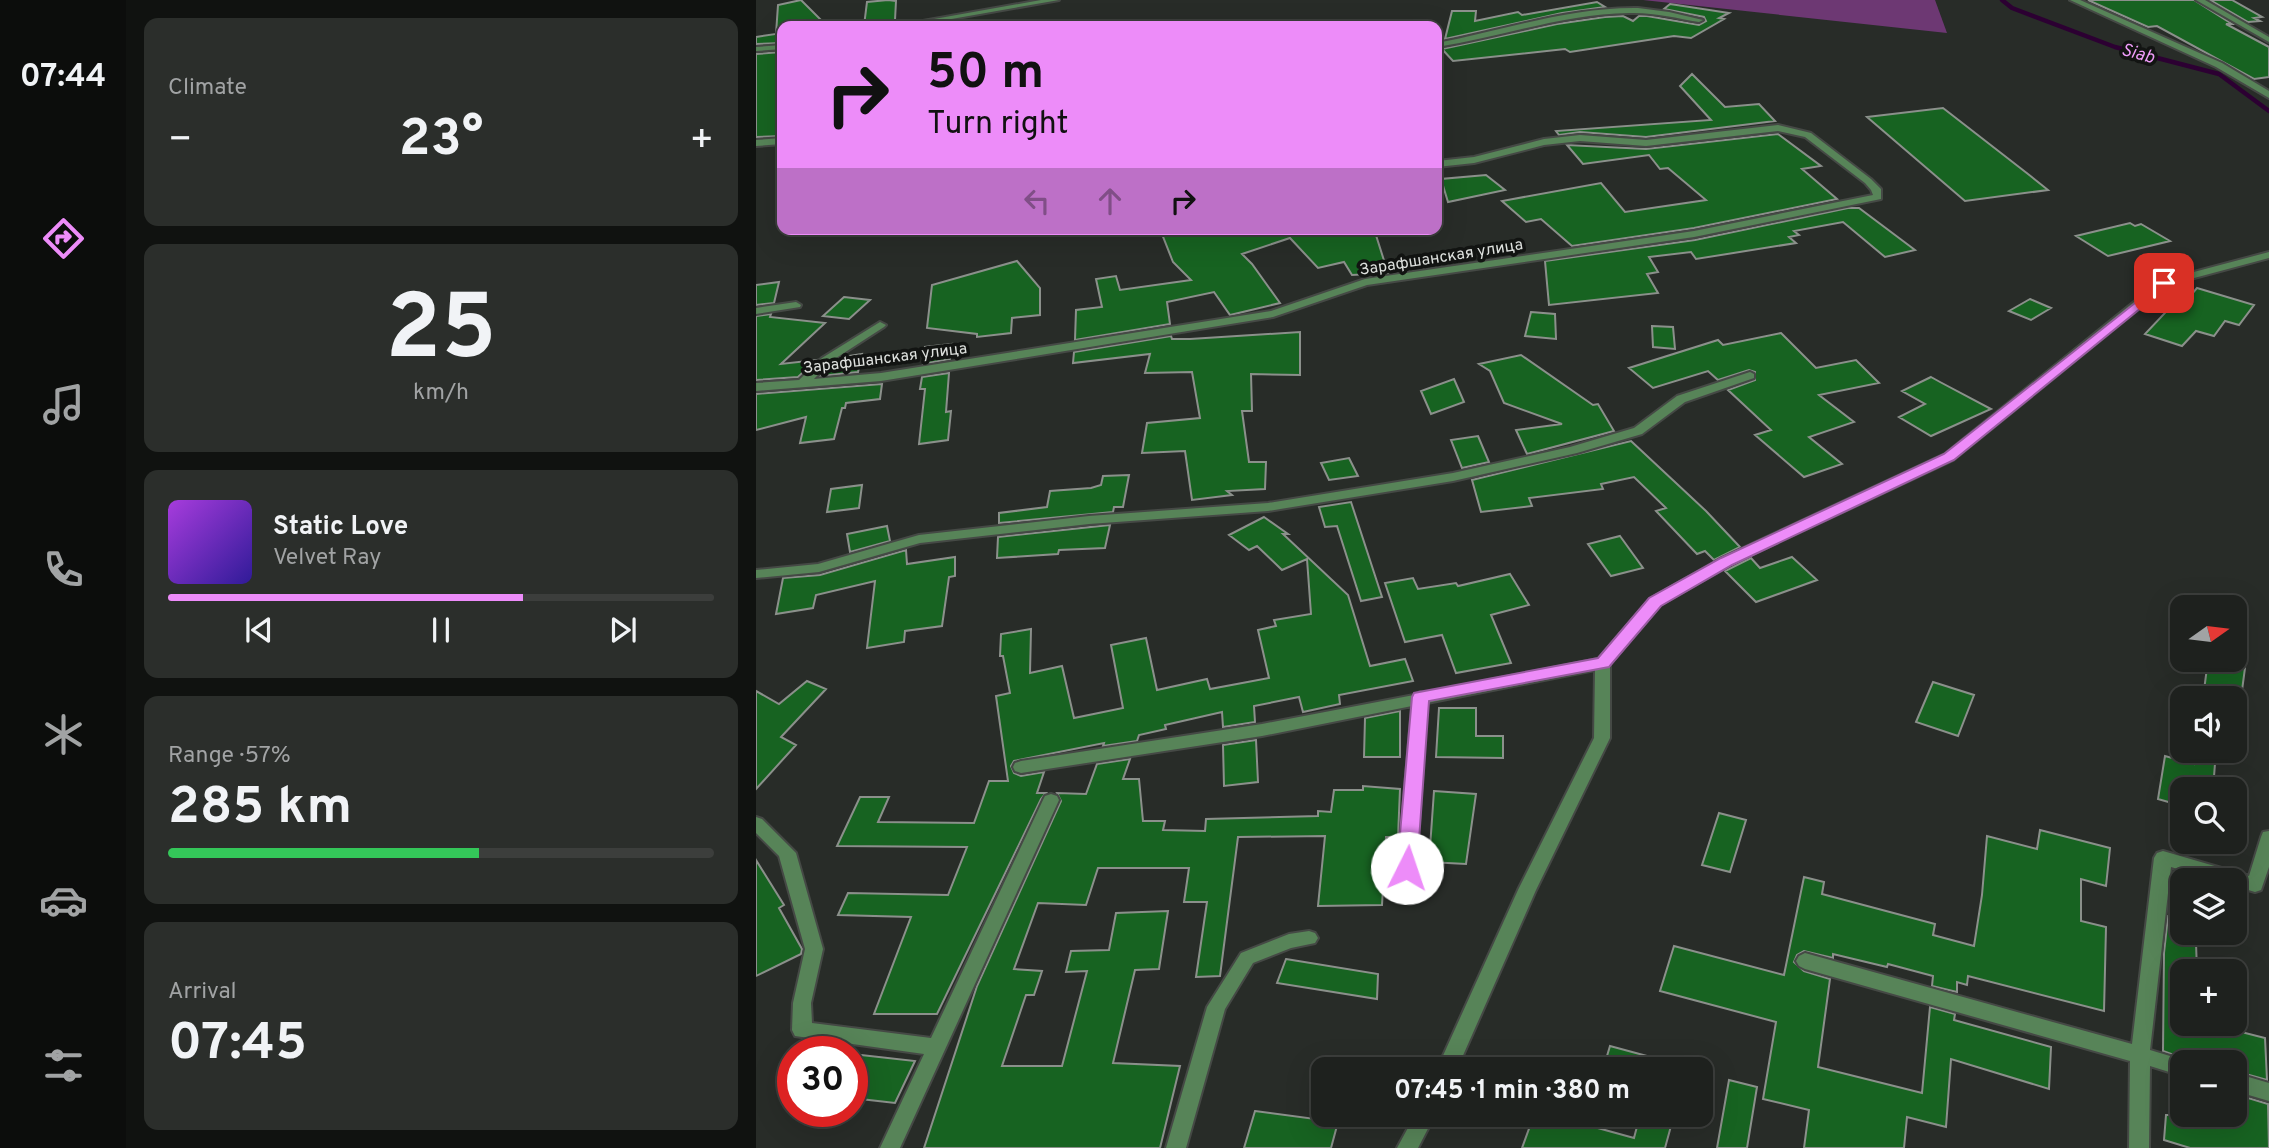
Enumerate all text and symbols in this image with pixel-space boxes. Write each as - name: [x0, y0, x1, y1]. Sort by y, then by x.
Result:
- water label: Siab: [2118, 39, 2157, 70]
- text: 50 m: [927, 44, 1044, 106]
- icon: right: [812, 49, 903, 140]
- text: 07:44: [20, 58, 106, 98]
- text: Climate: [168, 74, 247, 103]
- text: Turn right: [927, 105, 1069, 145]
- text: 23°: [399, 108, 483, 174]
- text: −: [168, 117, 193, 166]
- text: +: [689, 117, 714, 166]
- icon: left: [1018, 182, 1056, 220]
- icon: ahead: [1091, 182, 1129, 220]
- icon: right: [1164, 182, 1202, 220]
- icon: directions: [39, 214, 88, 263]
- street label: Зарафшанская улица: [1358, 235, 1524, 281]
- pin: [2134, 253, 2194, 313]
- icon: arrive: [2145, 264, 2183, 302]
- text: 25: [385, 276, 497, 391]
- street label: Зарафшанская улица: [802, 339, 968, 379]
- text: km/h: [413, 379, 469, 408]
- icon: music: [39, 380, 88, 429]
- text: Static Love: [273, 511, 408, 544]
- text: Velvet Ray: [273, 544, 381, 573]
- icon: phone: [39, 545, 88, 594]
- north arrow: [2170, 595, 2247, 672]
- map controls: [2170, 595, 2247, 1127]
- icon: previous: [240, 611, 278, 649]
- icon: pause: [422, 611, 460, 649]
- icon: next: [604, 611, 642, 649]
- button: sound: [2170, 686, 2247, 763]
- icon: climate: [39, 710, 88, 759]
- text: Range · 57%: [168, 742, 291, 771]
- text: 285 km: [168, 776, 352, 842]
- button: search: [2170, 777, 2247, 854]
- position arrow: [1370, 831, 1444, 905]
- button: layers: [2170, 868, 2247, 945]
- icon: car: [39, 876, 88, 925]
- button: +: [2170, 959, 2247, 1036]
- text: Arrival: [168, 978, 237, 1007]
- text: 07:45: [168, 1012, 307, 1078]
- speed limit sign: 30: [777, 1036, 868, 1127]
- icon: filters: [39, 1041, 88, 1090]
- button: −: [2170, 1050, 2247, 1127]
- text: 07:45 · 1 min · 380 m: [1394, 1075, 1630, 1108]

